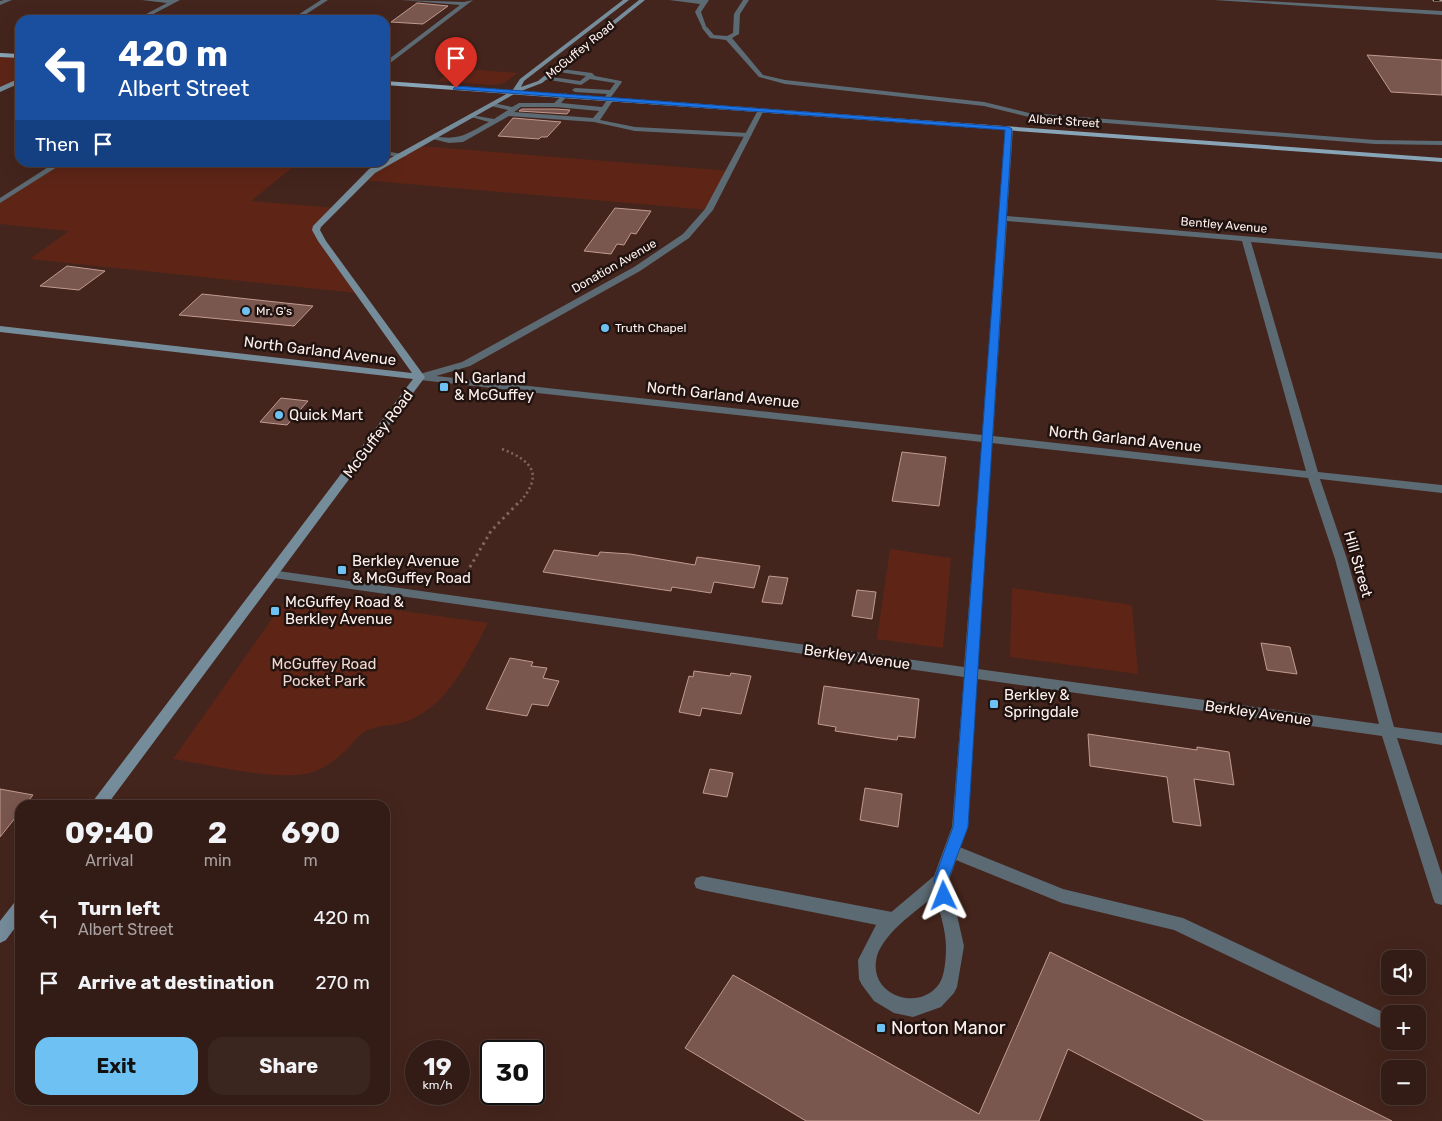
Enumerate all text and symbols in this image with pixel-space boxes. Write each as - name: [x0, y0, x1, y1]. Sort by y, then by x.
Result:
- street label: McGuffey Road: [543, 18, 617, 82]
- text: 420 m: [118, 33, 228, 75]
- icon: left: [35, 35, 100, 100]
- pin: [435, 37, 477, 88]
- icon: arrive: [442, 44, 470, 72]
- text: Albert Street: [118, 75, 249, 102]
- street label: Albert Street: [1028, 112, 1101, 131]
- icon: arrive: [89, 130, 117, 158]
- text: Then: [35, 133, 79, 156]
- street label: Bentley Avenue: [1180, 214, 1268, 236]
- street label: Donation Avenue: [569, 236, 659, 296]
- place label: Mr. G's: [256, 304, 292, 318]
- marker: Mr. G's: [240, 305, 252, 317]
- place label: Truth Chapel: [615, 321, 686, 335]
- marker: Truth Chapel: [599, 322, 611, 334]
- street label: North Garland Avenue: [243, 333, 397, 369]
- place label: N. Garland & McGuffey: [454, 369, 534, 404]
- street label: North Garland Avenue: [646, 378, 800, 412]
- marker: N. Garland & McGuffey: [438, 381, 450, 393]
- street label: McGuffey Road: [339, 387, 417, 481]
- place label: Quick Mart: [289, 406, 363, 424]
- marker: Quick Mart: [273, 409, 285, 421]
- street label: North Garland Avenue: [1048, 422, 1202, 456]
- street label: Hill Street: [1340, 529, 1376, 600]
- place label: Berkley Avenue & McGuffey Road: [352, 552, 471, 587]
- marker: Berkley Avenue & McGuffey Road: [336, 564, 348, 576]
- place label: McGuffey Road & Berkley Avenue: [285, 593, 405, 628]
- marker: McGuffey Road & Berkley Avenue: [269, 605, 281, 617]
- street label: Berkley Avenue: [803, 641, 911, 673]
- park label: McGuffey Road Pocket Park: [272, 655, 376, 690]
- place label: Berkley & Springdale: [1004, 686, 1079, 721]
- street label: Berkley Avenue: [1204, 697, 1312, 729]
- marker: Berkley & Springdale: [988, 698, 1000, 710]
- text: 09:40: [65, 815, 154, 851]
- text: 2: [208, 815, 227, 851]
- text: 690: [281, 815, 340, 851]
- text: Arrival: [85, 851, 133, 870]
- text: min: [204, 851, 231, 870]
- text: m: [304, 851, 318, 870]
- position arrow: [917, 869, 969, 921]
- text: Turn left: [78, 897, 160, 920]
- icon: left: [35, 904, 63, 932]
- text: 420 m: [313, 906, 370, 929]
- text: Albert Street: [78, 920, 174, 939]
- map controls: [1381, 950, 1426, 1105]
- button: sound: [1381, 950, 1426, 995]
- icon: arrive: [35, 969, 63, 997]
- text: Arrive at destination: [78, 971, 274, 994]
- text: 270 m: [315, 971, 370, 994]
- button: +: [1381, 1005, 1426, 1050]
- place label: Norton Manor: [891, 1017, 1006, 1039]
- marker: Norton Manor: [875, 1022, 887, 1034]
- button: Exit: [35, 1037, 198, 1095]
- button: Share: [208, 1037, 370, 1095]
- speed limit sign: 30: [480, 1040, 545, 1105]
- text: 19: [423, 1052, 452, 1081]
- button: −: [1381, 1060, 1426, 1105]
- text: km/h: [423, 1078, 452, 1092]

